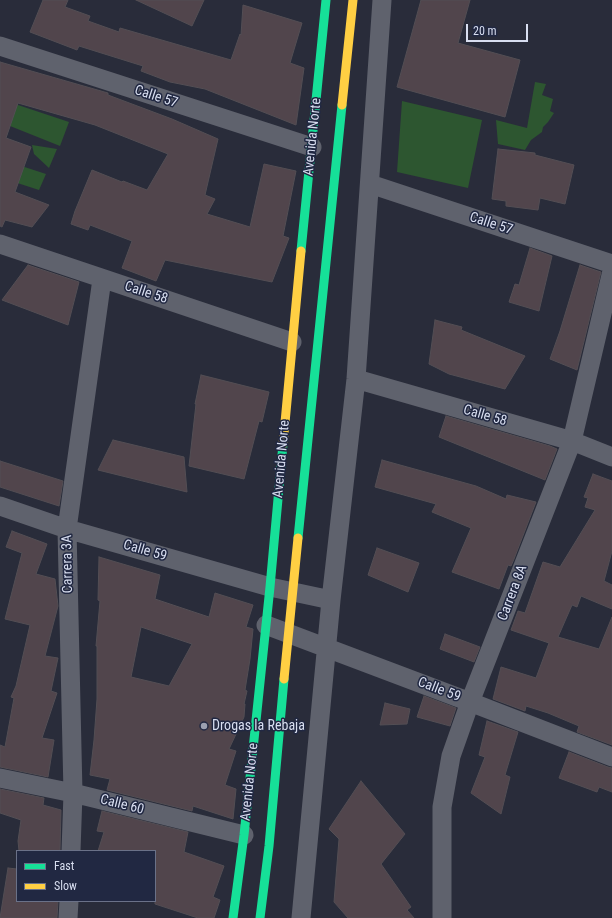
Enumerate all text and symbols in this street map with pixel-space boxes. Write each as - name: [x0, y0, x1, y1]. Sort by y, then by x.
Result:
- scale bar: [468, 16, 530, 42]
- text: 20 m: [473, 24, 497, 38]
- street label: Calle 57: [132, 82, 180, 112]
- street label: Avenida Norte: [301, 97, 325, 177]
- street label: Calle 57: [467, 209, 515, 239]
- street label: Calle 58: [122, 278, 170, 308]
- street label: Calle 58: [461, 402, 509, 430]
- street label: Avenida Norte: [270, 419, 294, 499]
- street label: Carrera 3A: [59, 535, 77, 593]
- street label: Calle 59: [121, 537, 169, 565]
- street label: Carrera 8A: [495, 563, 531, 623]
- street label: Calle 59: [415, 674, 463, 706]
- place label: Drogas la Rebaja: [212, 718, 305, 734]
- marker: Drogas la Rebaja: [199, 721, 209, 731]
- street label: Avenida Norte: [238, 742, 262, 822]
- street label: Calle 60: [98, 791, 146, 819]
- legend: [16, 850, 156, 902]
- text: Fast: [54, 859, 74, 873]
- text: Slow: [54, 879, 77, 893]

